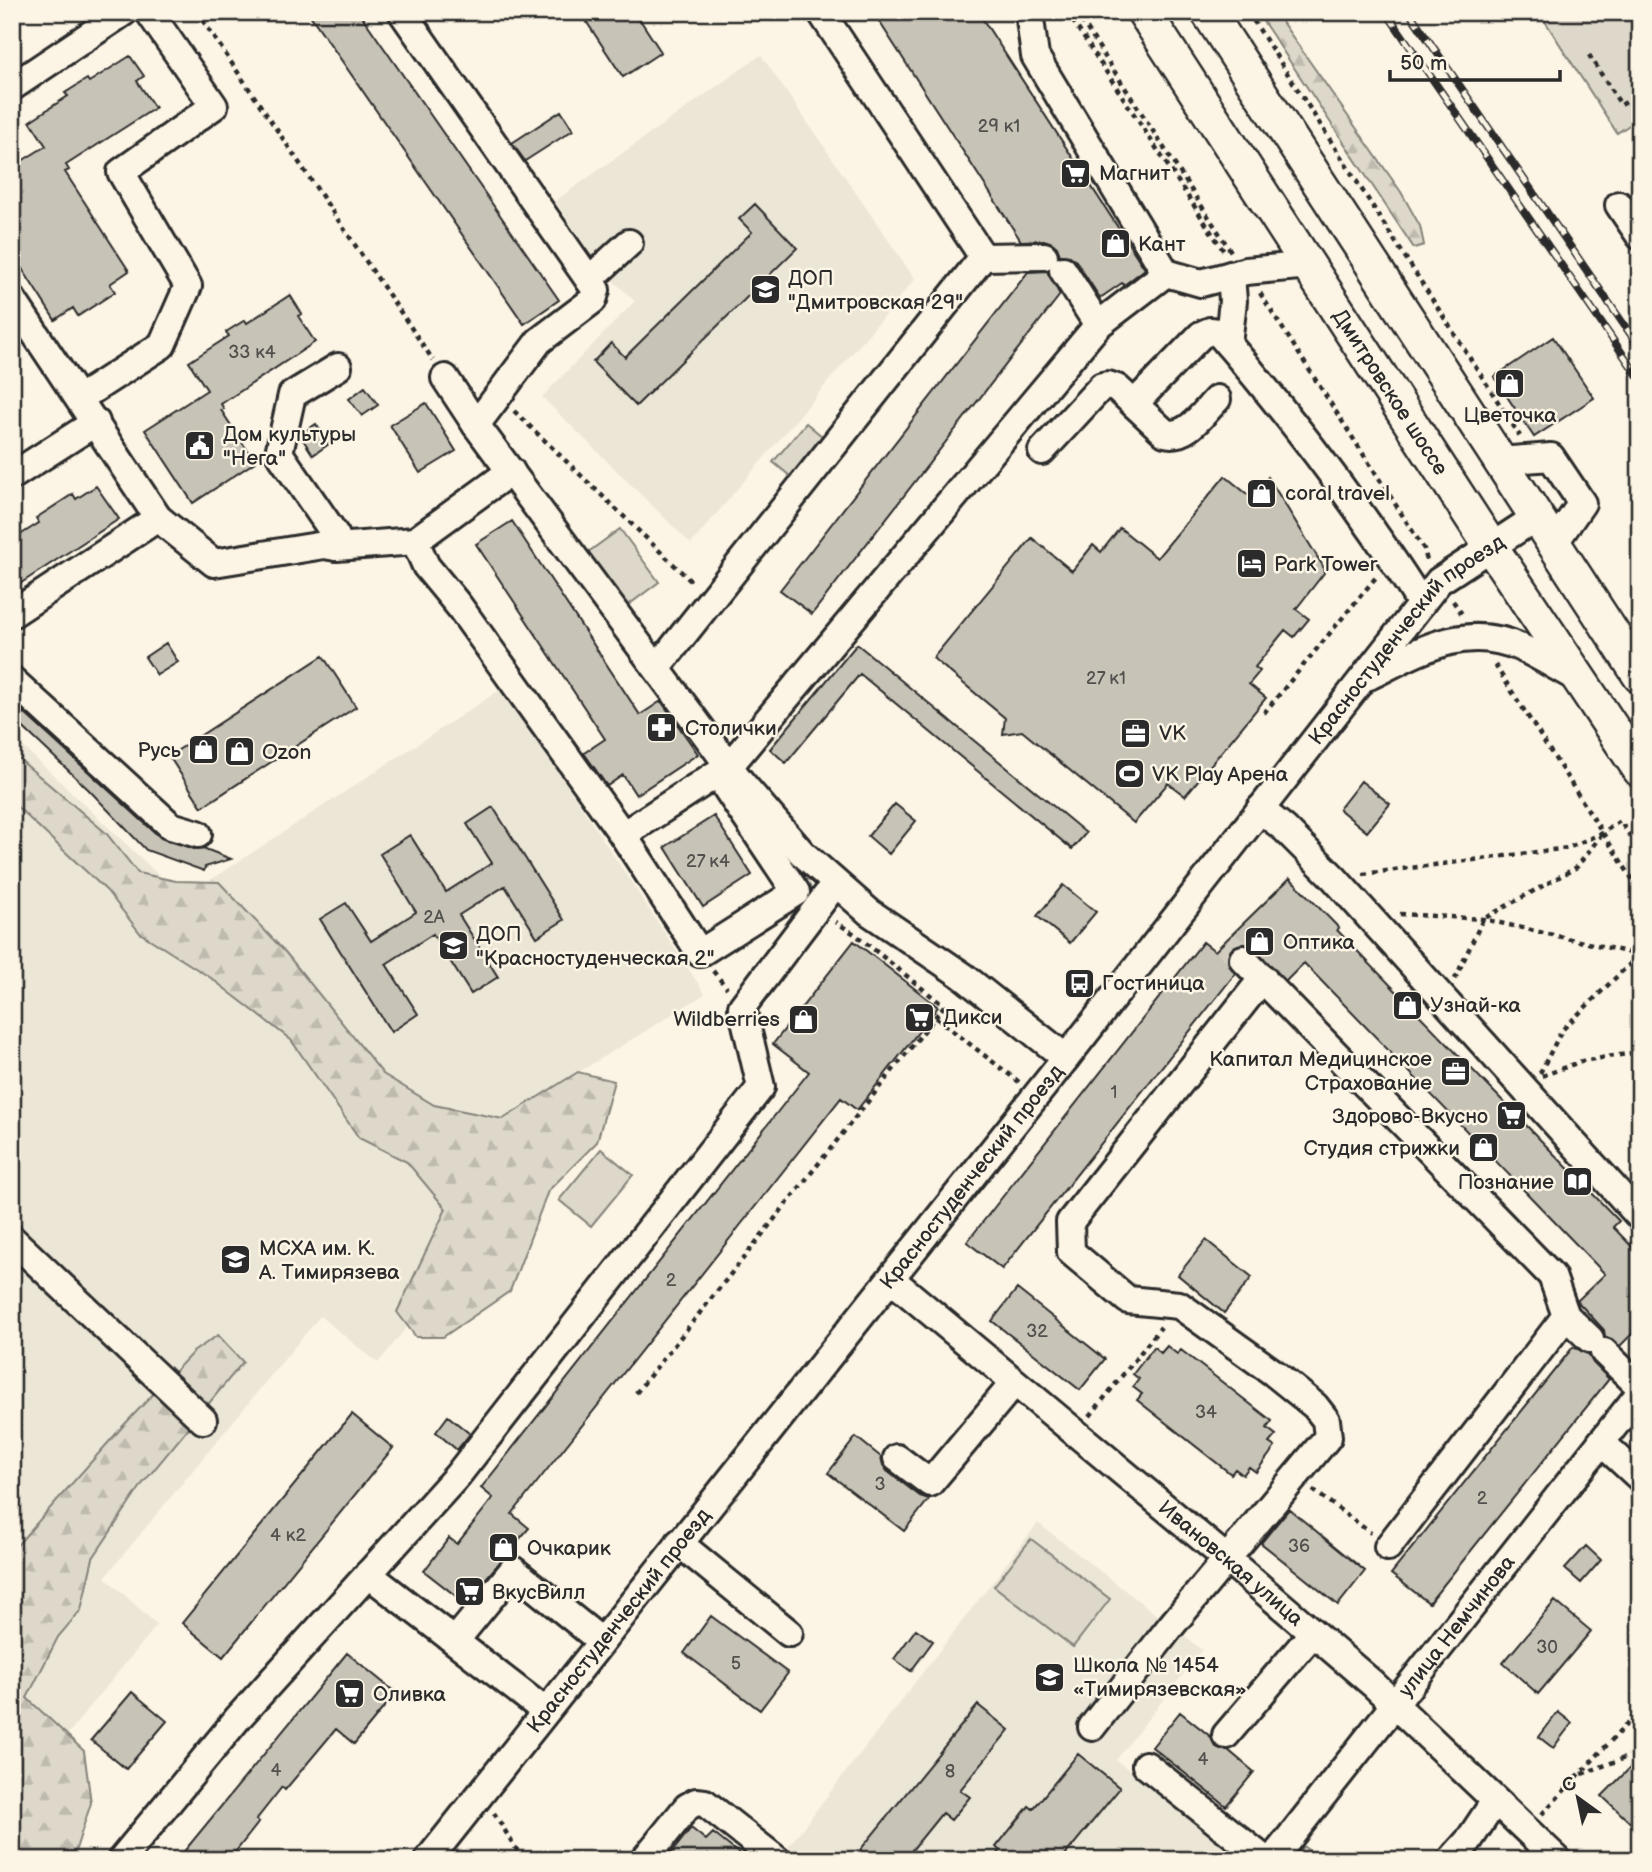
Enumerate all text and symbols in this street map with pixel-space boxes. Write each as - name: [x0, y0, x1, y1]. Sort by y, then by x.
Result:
- scale bar: [1390, 38, 1559, 82]
- text: 50 m: [1400, 51, 1447, 76]
- house number: 29 к1: [978, 116, 1020, 137]
- supermarket icon: Магнит: [1059, 156, 1093, 190]
- place label: Магнит: [1099, 161, 1171, 186]
- shop icon: Кант: [1098, 227, 1132, 261]
- place label: Кант: [1138, 232, 1186, 257]
- place label: ДОП "Дмитровская 29": [788, 266, 963, 315]
- school or university icon: ДОП "Дмитровская 29": [748, 273, 782, 307]
- street label: Дмитровское шоссе: [1328, 304, 1454, 480]
- house number: 33 к4: [228, 342, 276, 363]
- shop icon: Цветочка: [1493, 366, 1527, 400]
- place label: Цветочка: [1463, 403, 1557, 428]
- place label: Дом культуры "Нега": [223, 422, 356, 471]
- public building icon: Дом культуры "Нега": [183, 429, 217, 463]
- shop icon: coral travel: [1245, 476, 1279, 510]
- place label: coral travel: [1285, 481, 1390, 506]
- street label: Красностуденческий проезд: [1303, 529, 1509, 750]
- hotel icon: Park Tower: [1234, 547, 1268, 581]
- place label: Park Tower: [1274, 552, 1378, 577]
- house number: 27 к1: [1086, 668, 1126, 689]
- pharmacy icon: Столички: [645, 711, 679, 745]
- place label: Столички: [685, 716, 777, 741]
- office icon: VK: [1119, 716, 1153, 750]
- place label: VK: [1159, 721, 1186, 746]
- shop icon: Русь: [187, 733, 221, 767]
- shop icon: Ozon: [222, 735, 256, 769]
- place label: Русь: [137, 738, 182, 763]
- place label: Ozon: [262, 740, 311, 765]
- sports icon: VK Play Арена: [1112, 757, 1146, 791]
- place label: VK Play Арена: [1152, 762, 1289, 787]
- house number: 27 к4: [686, 851, 730, 872]
- house number: 2А: [423, 907, 445, 928]
- place label: ДОП "Красностуденческая 2": [476, 922, 715, 971]
- shop icon: Оптика: [1243, 925, 1277, 959]
- school or university icon: ДОП "Красностуденческая 2": [436, 929, 470, 963]
- place label: Оптика: [1283, 930, 1356, 955]
- bus stop icon: Гостиница: [1062, 966, 1096, 1000]
- place label: Гостиница: [1102, 971, 1205, 996]
- shop icon: Узнай-ка: [1390, 988, 1424, 1022]
- place label: Узнай-ка: [1430, 993, 1522, 1018]
- supermarket icon: Дикси: [903, 1000, 937, 1034]
- shop icon: Wildberries: [786, 1002, 820, 1036]
- place label: Дикси: [943, 1005, 1002, 1030]
- place label: Wildberries: [673, 1007, 780, 1032]
- place label: Капитал Медицинское Страхование: [1209, 1047, 1432, 1096]
- office icon: Капитал Медицинское Страхование: [1438, 1054, 1472, 1088]
- street label: Красностуденческий проезд: [874, 1059, 1069, 1294]
- house number: 1: [1111, 1082, 1117, 1103]
- supermarket icon: Здорово-Вкусно: [1494, 1099, 1528, 1133]
- place label: Здорово-Вкусно: [1332, 1104, 1488, 1129]
- shop icon: Студия стрижки: [1466, 1131, 1500, 1165]
- place label: Студия стрижки: [1303, 1136, 1460, 1161]
- library icon: Познание: [1560, 1165, 1594, 1199]
- place label: Познание: [1458, 1170, 1554, 1195]
- place label: МСХА им. К. А. Тимирязева: [258, 1236, 400, 1285]
- school or university icon: МСХА им. К. А. Тимирязева: [219, 1243, 253, 1277]
- house number: 2: [666, 1270, 677, 1291]
- house number: 32: [1026, 1321, 1048, 1342]
- house number: 34: [1195, 1402, 1217, 1423]
- house number: 3: [874, 1474, 886, 1495]
- house number: 2: [1477, 1488, 1488, 1509]
- street label: Ивановская улица: [1153, 1495, 1309, 1632]
- street label: Красностуденческий проезд: [522, 1503, 716, 1738]
- house number: 4 к2: [270, 1525, 306, 1546]
- shop icon: Очкарик: [487, 1531, 521, 1565]
- place label: Очкарик: [527, 1536, 611, 1561]
- house number: 36: [1288, 1536, 1310, 1557]
- street label: улица Немчинова: [1393, 1549, 1520, 1702]
- supermarket icon: ВкусВилл: [452, 1575, 486, 1609]
- place label: ВкусВилл: [492, 1580, 585, 1605]
- house number: 30: [1536, 1637, 1558, 1658]
- house number: 5: [731, 1653, 741, 1674]
- place label: Школа № 1454 «Тимирязевская»: [1073, 1653, 1247, 1702]
- school or university icon: Школа № 1454 «Тимирязевская»: [1033, 1660, 1067, 1694]
- supermarket icon: Оливка: [333, 1677, 367, 1711]
- place label: Оливка: [373, 1682, 447, 1707]
- house number: 4: [1198, 1749, 1209, 1770]
- house number: 4: [271, 1760, 282, 1781]
- house number: 8: [945, 1761, 955, 1782]
- north arrow: [1544, 1764, 1614, 1834]
- text: С: [1558, 1772, 1581, 1798]

